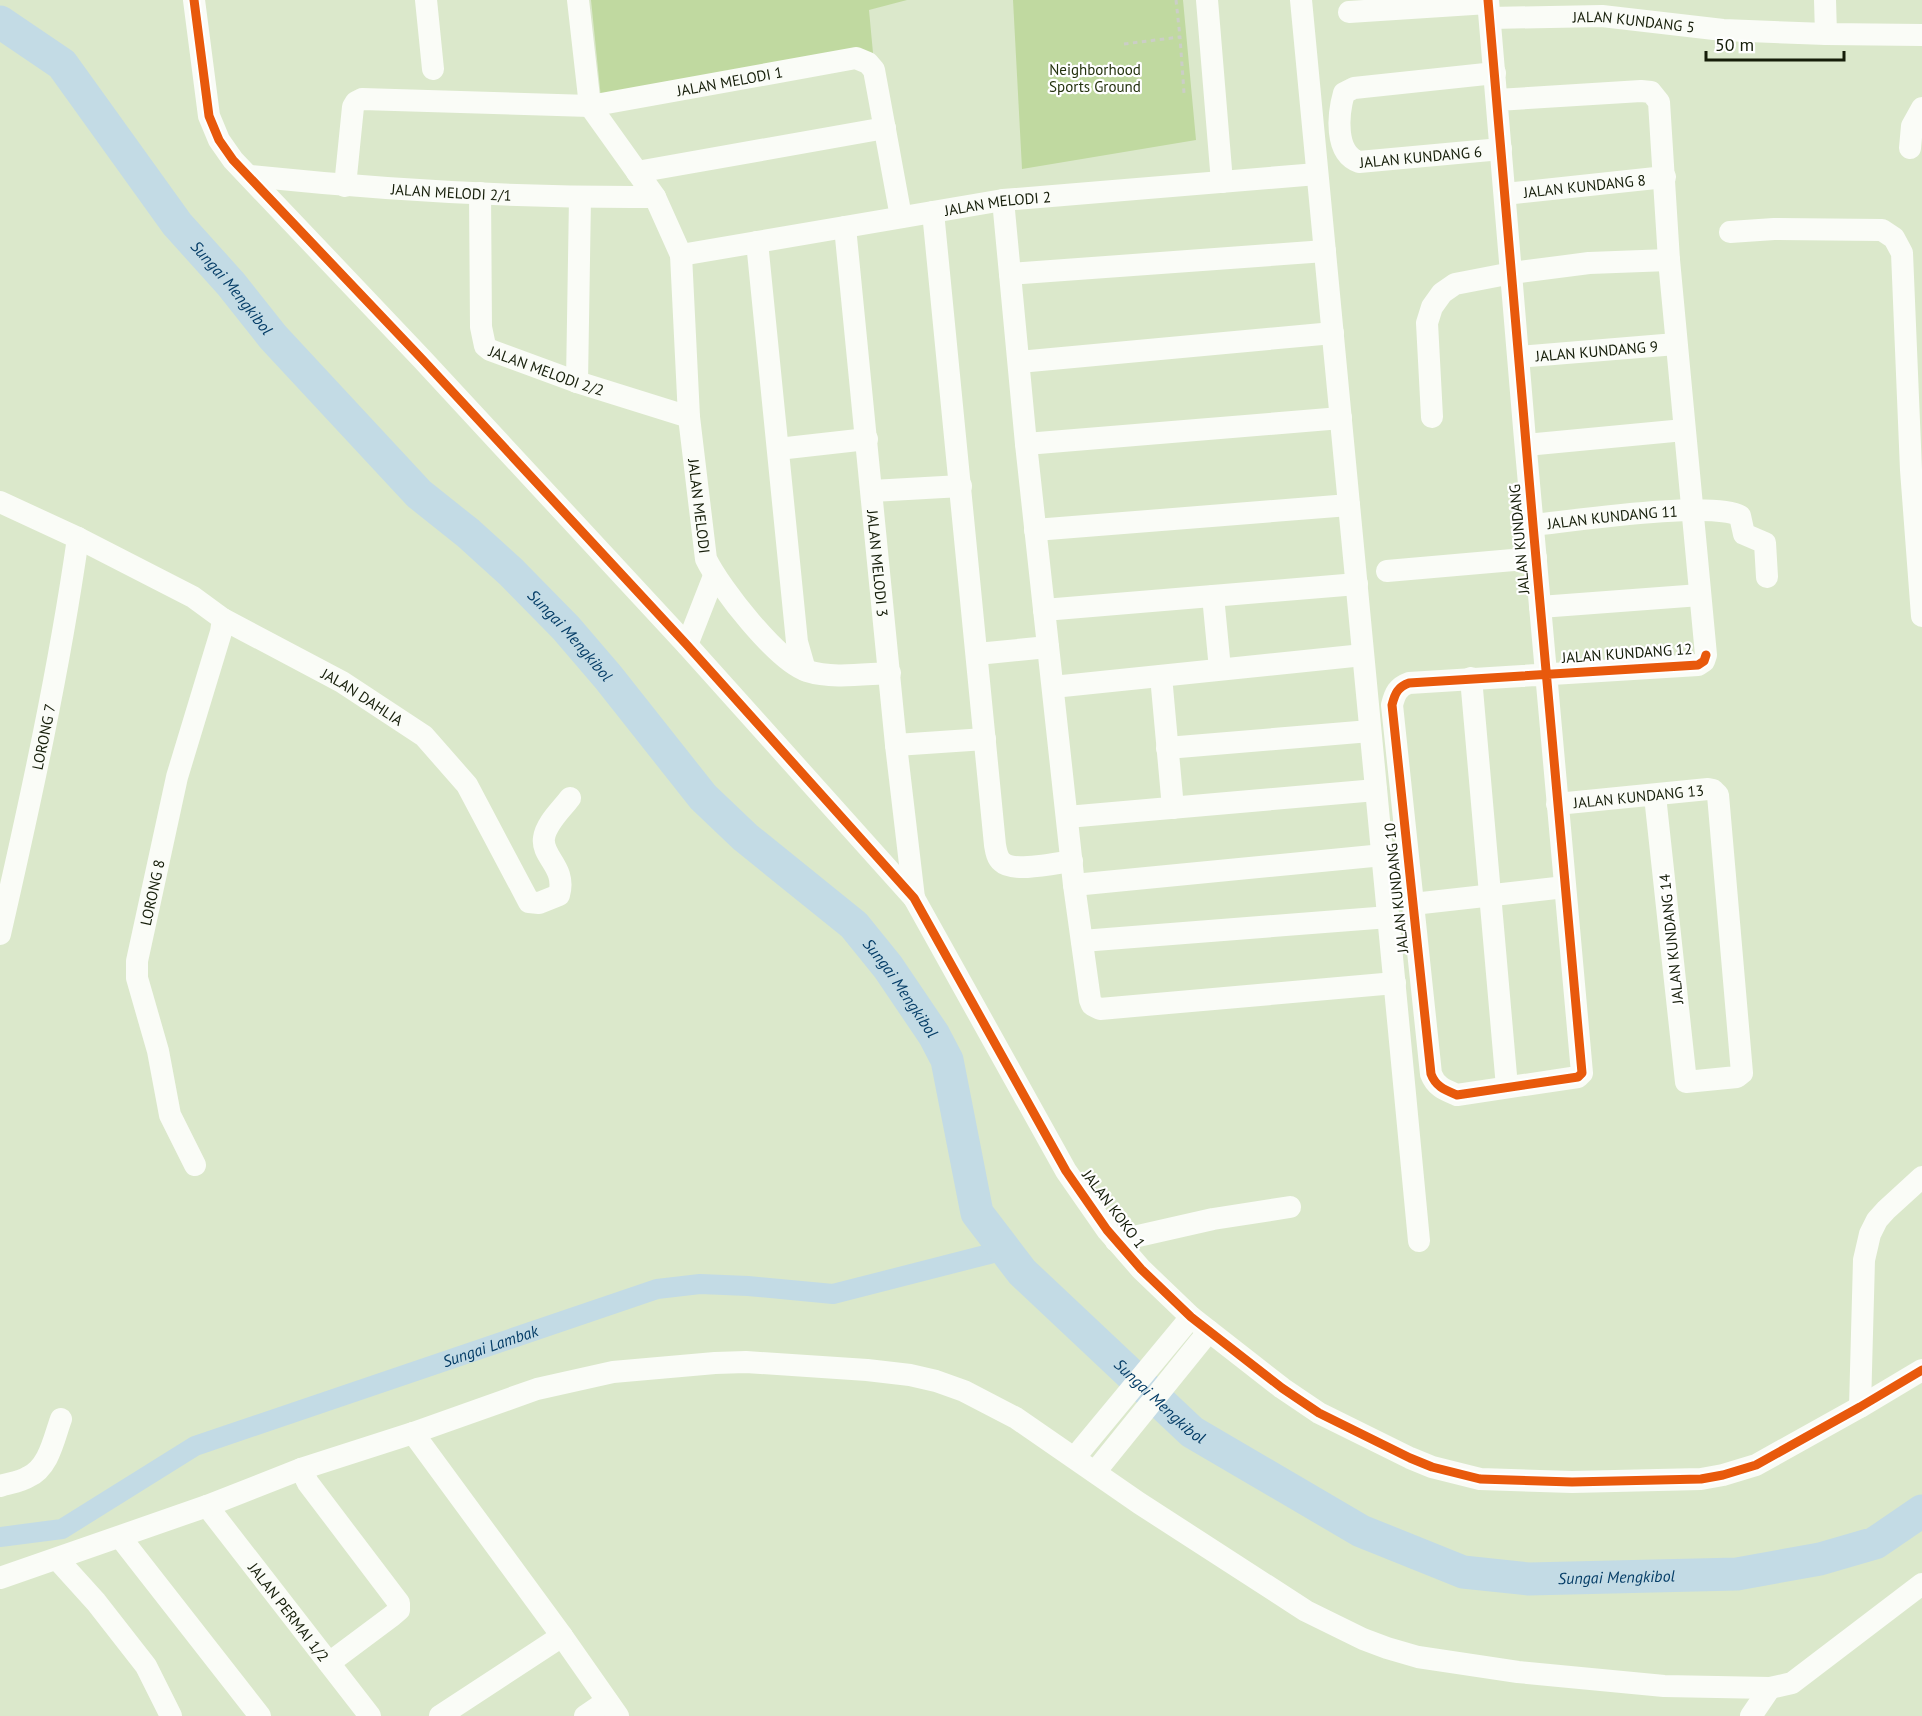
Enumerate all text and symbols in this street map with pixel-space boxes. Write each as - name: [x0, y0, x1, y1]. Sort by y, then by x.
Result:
- street label: JALAN KUNDANG 5: [1571, 6, 1696, 36]
- scale bar: [1706, 24, 1844, 62]
- text: 50 m: [1715, 33, 1754, 56]
- park label: Neighborhood Sports Ground: [1049, 60, 1141, 96]
- street label: JALAN MELODI 1: [674, 62, 784, 100]
- street label: JALAN KUNDANG 6: [1358, 141, 1483, 171]
- street label: JALAN KUNDANG 8: [1522, 170, 1647, 202]
- street label: JALAN MELODI 2/1: [389, 179, 512, 204]
- street label: JALAN MELODI 2: [942, 187, 1052, 220]
- water label: Sungai Mengkibol: [187, 236, 278, 339]
- street label: JALAN KUNDANG 9: [1534, 336, 1659, 365]
- street label: JALAN MELODI 2/2: [486, 341, 606, 399]
- street label: JALAN MELODI: [684, 457, 715, 554]
- street label: JALAN KUNDANG: [1505, 483, 1533, 596]
- street label: JALAN KUNDANG 11: [1545, 501, 1678, 533]
- street label: JALAN MELODI 3: [863, 508, 893, 618]
- water label: Sungai Mengkibol: [524, 585, 617, 686]
- street label: JALAN KUNDANG 12: [1560, 639, 1693, 667]
- street label: JALAN DAHLIA: [318, 663, 407, 729]
- street label: LORONG 7: [27, 702, 59, 771]
- street label: JALAN KUNDANG 13: [1572, 780, 1705, 812]
- street label: JALAN KUNDANG 10: [1380, 822, 1412, 955]
- street label: LORONG 8: [135, 858, 168, 927]
- street label: JALAN KUNDANG 14: [1655, 873, 1687, 1006]
- water label: Sungai Mengkibol: [859, 934, 943, 1042]
- street label: JALAN KOKO 1: [1078, 1165, 1150, 1252]
- water label: Sungai Lambak: [440, 1320, 541, 1371]
- water label: Sungai Mengkibol: [1110, 1354, 1210, 1448]
- street label: JALAN PERMAI 1/2: [244, 1558, 333, 1665]
- water label: Sungai Mengkibol: [1558, 1565, 1676, 1588]

